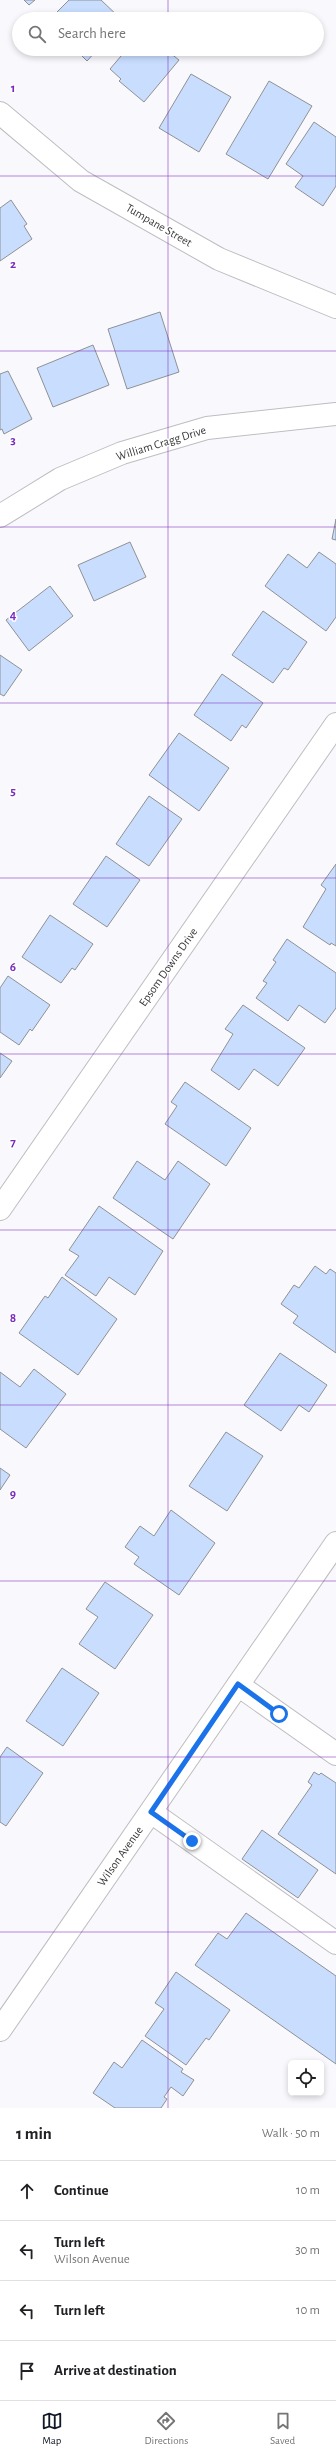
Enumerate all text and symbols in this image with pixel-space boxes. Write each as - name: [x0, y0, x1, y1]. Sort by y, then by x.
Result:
- search box: [12, 12, 324, 56]
- icon: search: [26, 23, 48, 45]
- text: Search here: [58, 26, 126, 41]
- text: 1: [11, 82, 15, 95]
- street label: Tumpane Street: [124, 201, 194, 249]
- text: 2: [10, 258, 16, 271]
- street label: William Cragg Drive: [115, 424, 207, 462]
- text: 3: [10, 434, 16, 447]
- text: 4: [10, 609, 17, 622]
- text: 5: [10, 785, 16, 798]
- street label: Epsom Downs Drive: [136, 926, 200, 1008]
- text: 6: [10, 961, 16, 974]
- text: 7: [10, 1136, 16, 1149]
- text: 8: [10, 1312, 16, 1325]
- text: 9: [10, 1488, 16, 1501]
- route start: [270, 1705, 288, 1723]
- street label: Wilson Avenue: [95, 1824, 145, 1888]
- route end: [183, 1832, 201, 1850]
- map controls: [288, 2060, 324, 2096]
- button: locate: [288, 2060, 324, 2096]
- text: 1 min: [16, 2125, 52, 2142]
- text: Walk · 50 m: [262, 2127, 320, 2140]
- icon: ahead: [16, 2180, 38, 2202]
- text: Continue: [54, 2183, 109, 2198]
- text: 10 m: [296, 2184, 320, 2197]
- text: Turn left: [54, 2235, 105, 2250]
- icon: left: [16, 2240, 38, 2262]
- text: 30 m: [295, 2244, 320, 2257]
- text: Wilson Avenue: [54, 2253, 130, 2266]
- icon: left: [16, 2300, 38, 2322]
- text: Turn left: [54, 2303, 105, 2318]
- text: 10 m: [296, 2304, 320, 2317]
- icon: arrive: [16, 2360, 38, 2382]
- text: Arrive at destination: [54, 2363, 177, 2378]
- tab: Map: [41, 2410, 63, 2447]
- tab: Directions: [144, 2410, 188, 2447]
- tab: Saved: [270, 2410, 295, 2447]

